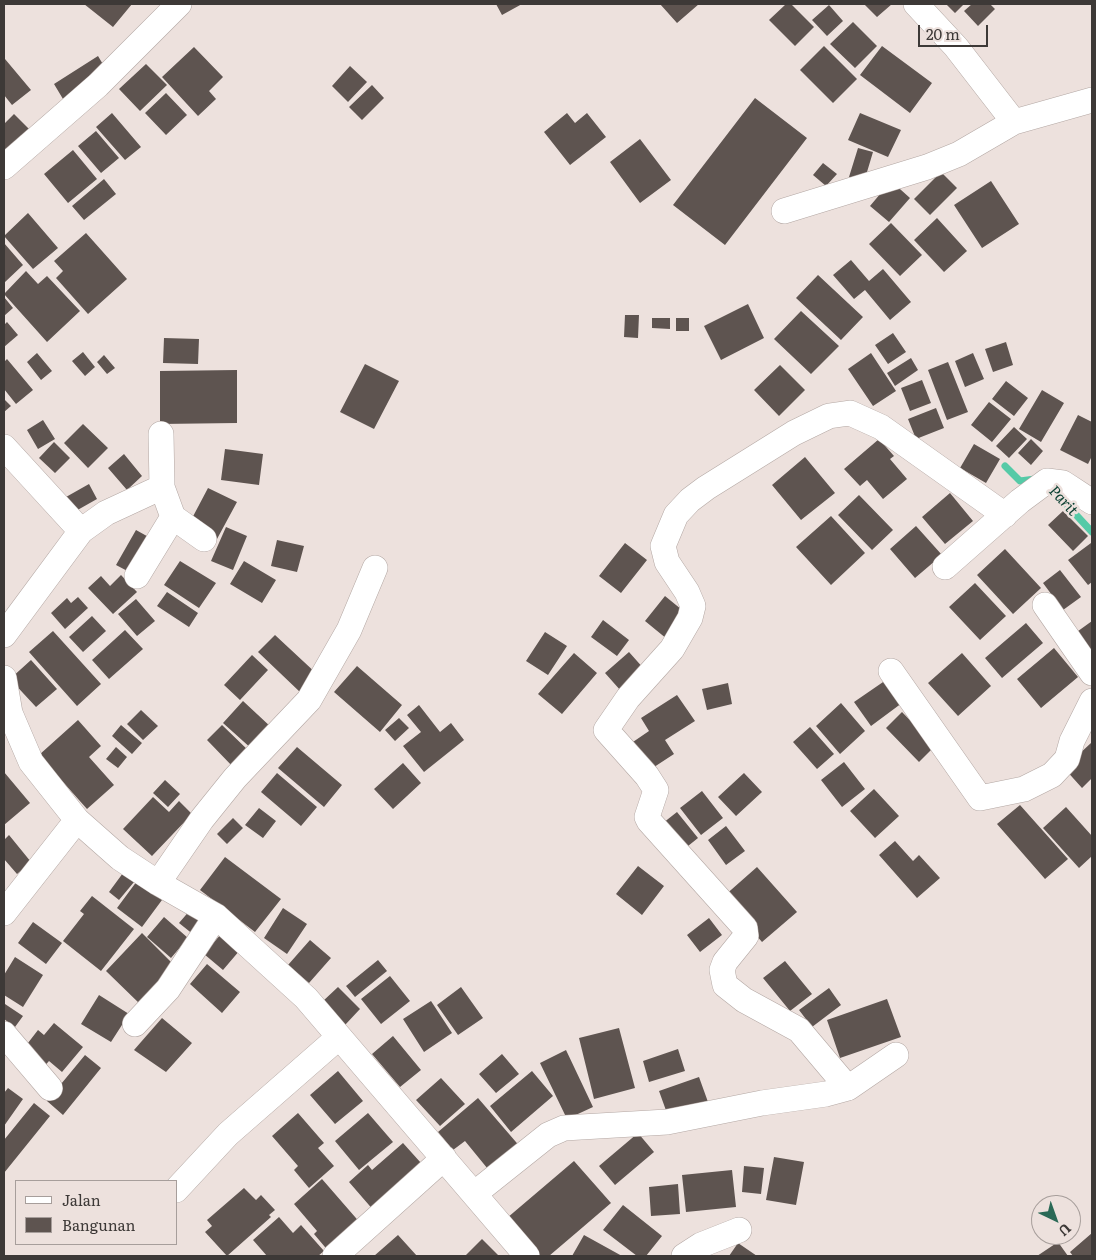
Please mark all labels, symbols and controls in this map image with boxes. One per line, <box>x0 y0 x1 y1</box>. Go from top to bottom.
scale bar <box>921 15 991 47</box>
text: 20 m <box>926 22 960 45</box>
water label: Parit <box>1045 482 1081 520</box>
legend <box>15 1180 178 1245</box>
text: Jalan <box>62 1188 101 1211</box>
north arrow <box>1031 1195 1081 1245</box>
text: Bangunan <box>62 1213 135 1236</box>
text: U <box>1055 1219 1076 1242</box>

